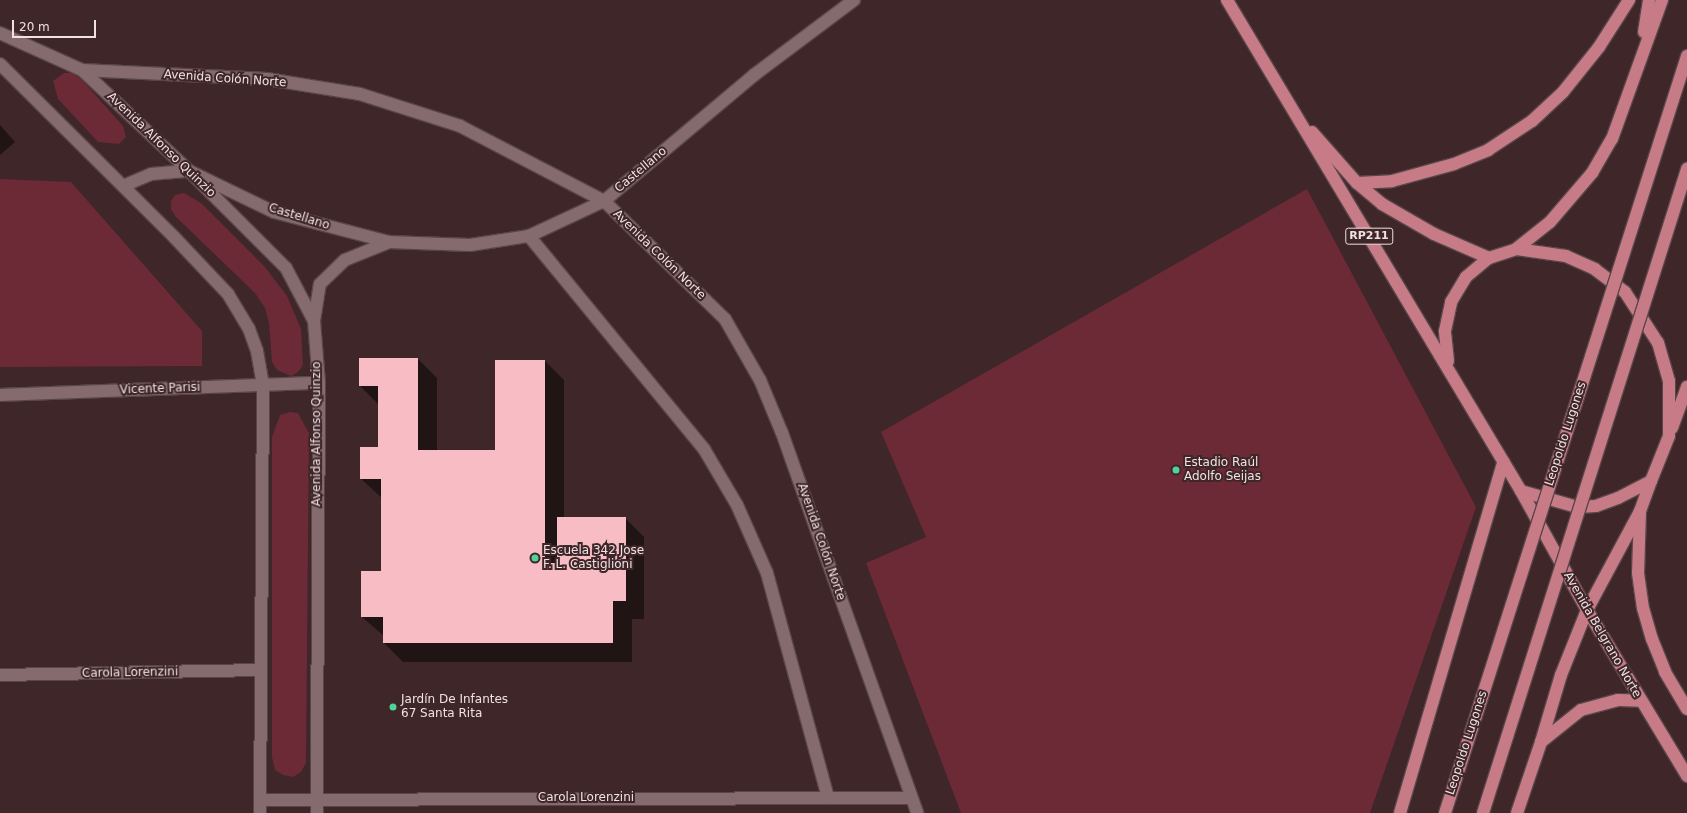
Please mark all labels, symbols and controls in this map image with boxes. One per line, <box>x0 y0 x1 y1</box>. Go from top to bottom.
scale bar <box>14 12 98 38</box>
text: 20 m <box>19 20 50 34</box>
street label: Avenida Colón Norte <box>163 68 287 90</box>
street label: Avenida Alfonso Quinzio <box>104 90 218 200</box>
street label: Castellano <box>612 144 670 196</box>
street label: Castellano <box>267 201 331 233</box>
street label: Avenida Colón Norte <box>610 207 708 303</box>
road number: RP211 <box>1345 227 1393 245</box>
street label: Avenida Alfonso Quinzio <box>310 362 324 506</box>
street label: Vicente Parisi <box>119 380 201 398</box>
street label: Leopoldo Lugones <box>1542 380 1590 488</box>
place label: Estadio Raúl Adolfo Seijas <box>1184 456 1261 484</box>
marker: Estadio Raúl Adolfo Seijas <box>1171 465 1181 475</box>
street label: Avenida Colón Norte <box>794 482 848 602</box>
place label: Escuela 342 Jose F. L. Castiglioni <box>543 544 644 572</box>
marker: Escuela 342 Jose F. L. Castiglioni <box>530 553 540 563</box>
street label: Avenida Belgrano Norte <box>1560 570 1644 700</box>
street label: Carola Lorenzini <box>82 665 178 681</box>
street label: Leopoldo Lugones <box>1443 689 1491 797</box>
place label: Jardín De Infantes 67 Santa Rita <box>401 693 508 721</box>
marker: Jardín De Infantes 67 Santa Rita <box>388 702 398 712</box>
street label: Carola Lorenzini <box>538 791 634 805</box>

